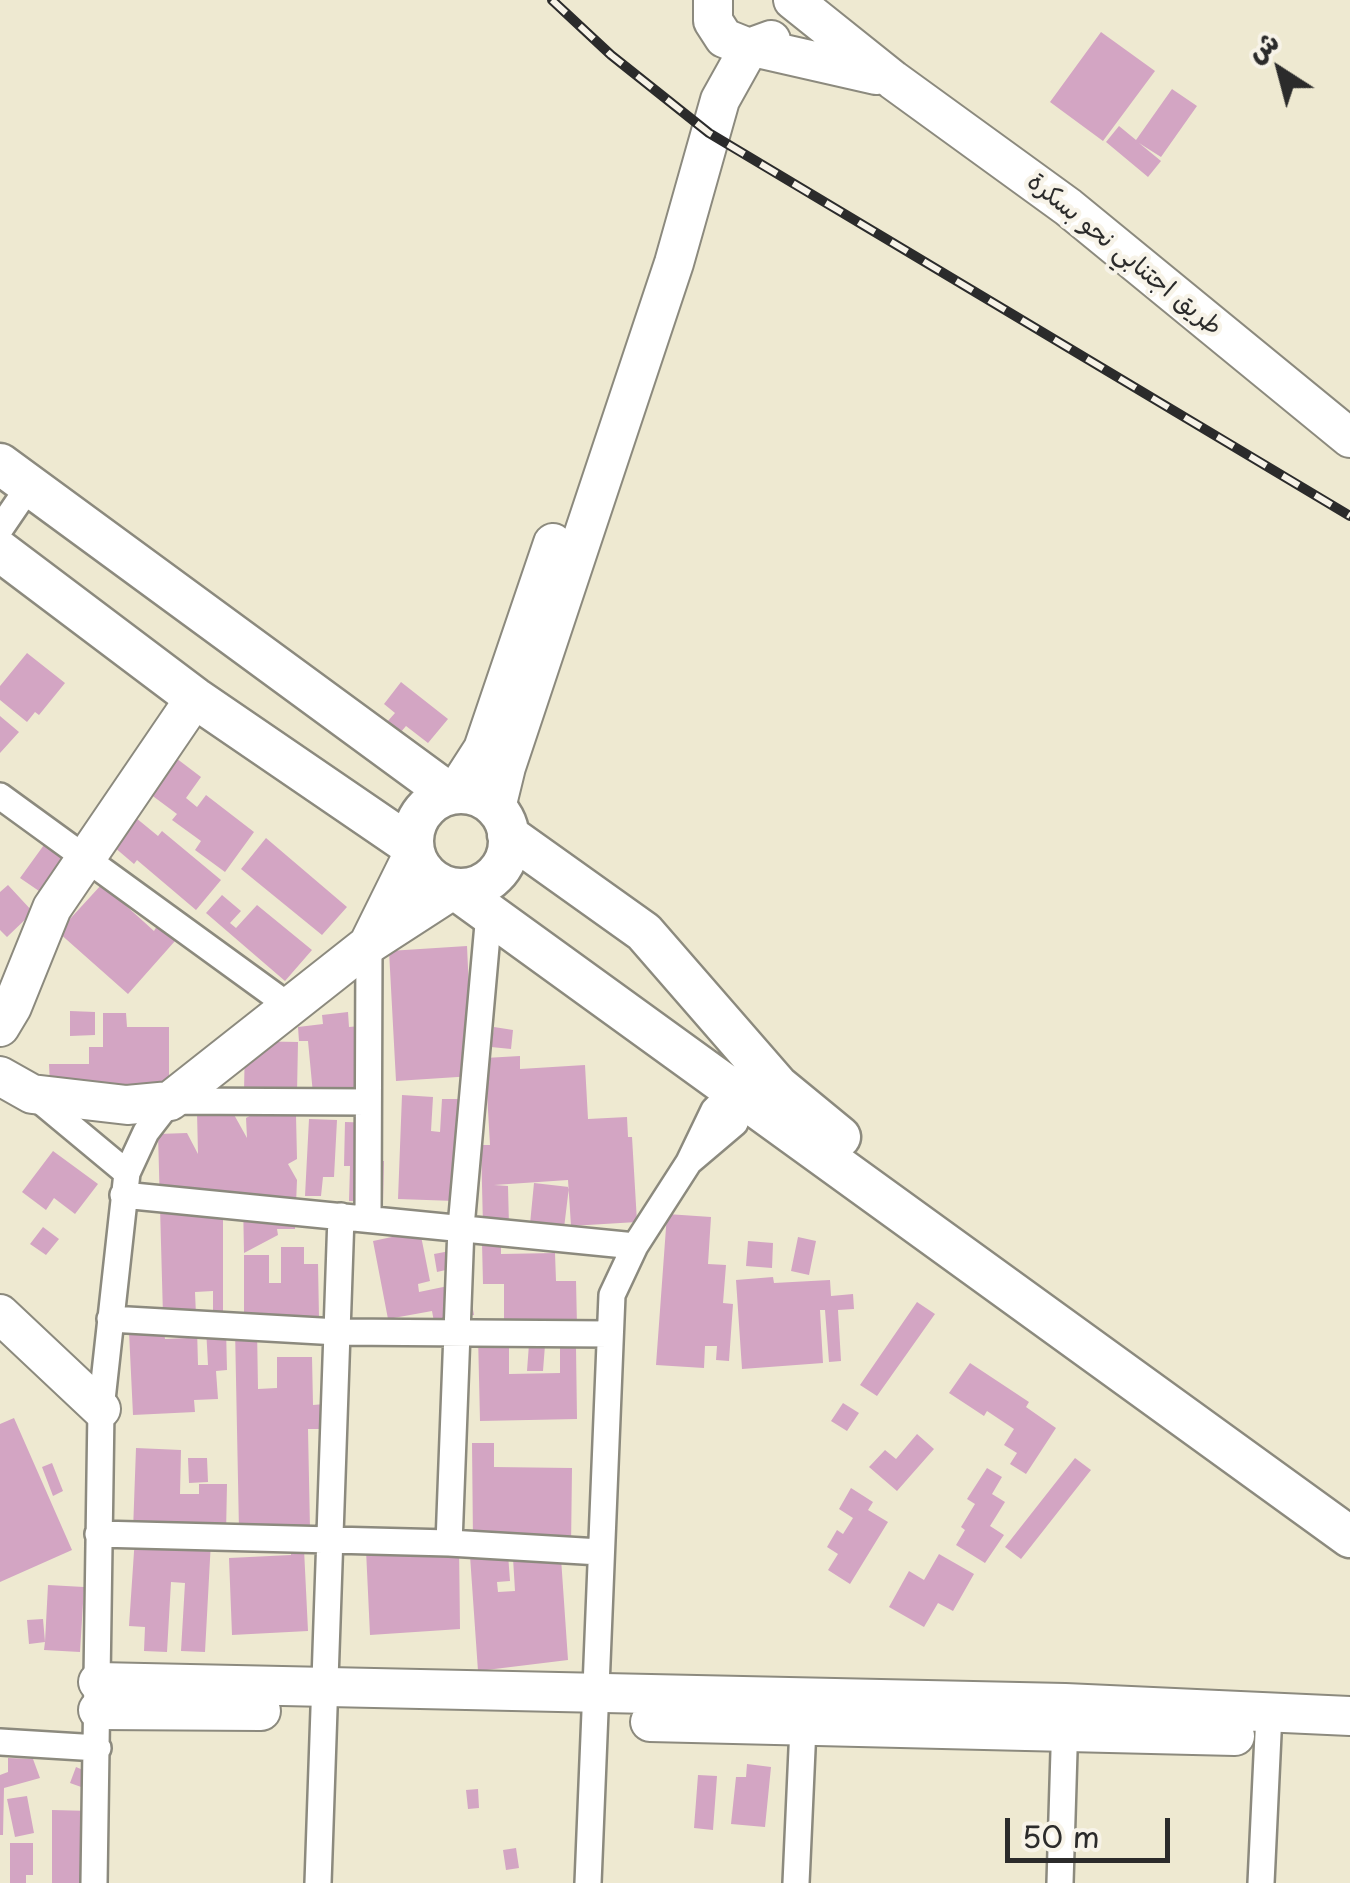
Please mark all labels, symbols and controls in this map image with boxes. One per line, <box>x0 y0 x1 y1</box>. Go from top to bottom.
text: ش <box>1237 19 1287 72</box>
north arrow <box>1230 20 1330 120</box>
street label: طريق اجتنابي نحو بسكرة <box>1021 167 1227 343</box>
scale bar <box>1010 1798 1175 1860</box>
text: 50 m <box>1022 1813 1100 1858</box>

